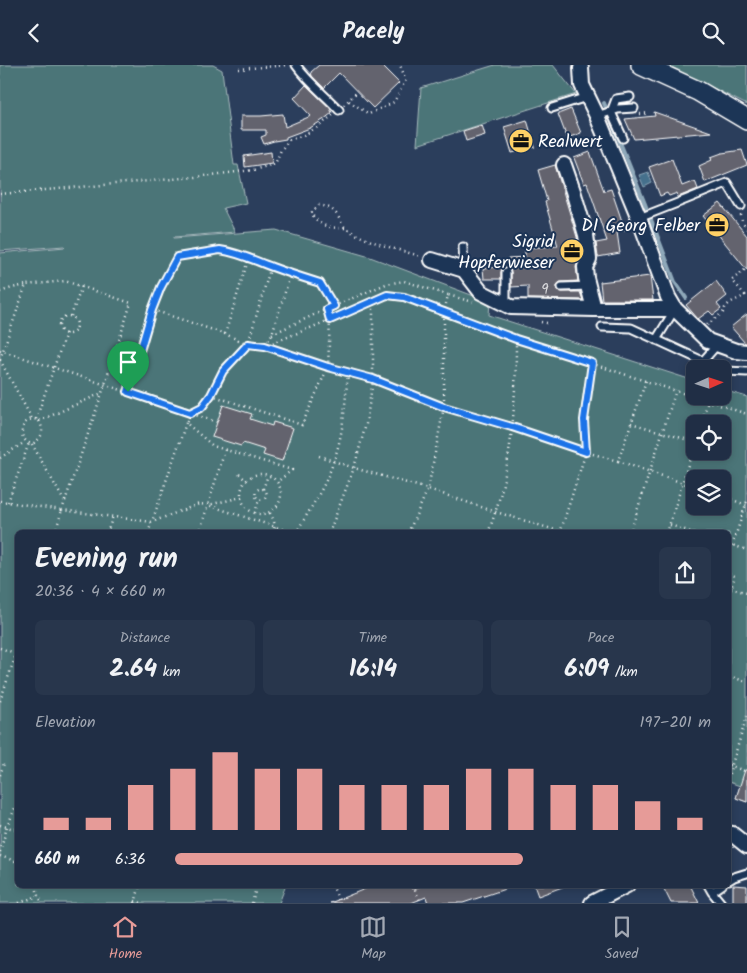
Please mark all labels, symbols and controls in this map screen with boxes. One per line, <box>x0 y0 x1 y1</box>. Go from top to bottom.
text: Pacely <box>342 15 405 50</box>
icon: back <box>20 19 48 47</box>
icon: search <box>699 19 727 47</box>
office icon: Realwert <box>508 128 534 154</box>
place label: Realwert <box>538 128 604 157</box>
place label: DI Georg Felber <box>581 212 701 241</box>
office icon: DI Georg Felber <box>704 212 730 238</box>
place label: Sigrid Hopferwieser <box>458 228 555 278</box>
office icon: Sigrid Hopferwieser <box>559 238 585 264</box>
house number: 9 <box>541 278 549 302</box>
pin <box>107 341 149 392</box>
icon: arrive <box>114 348 142 376</box>
north arrow <box>686 360 731 405</box>
map controls <box>686 360 731 515</box>
button: locate <box>686 415 731 460</box>
button: layers <box>686 470 731 515</box>
text: Evening run <box>35 537 178 582</box>
button: share <box>659 547 711 599</box>
text: 20:36 · 4 × 660 m <box>35 579 165 604</box>
text: Distance <box>120 627 170 649</box>
text: Time <box>359 627 387 649</box>
text: Pace <box>588 627 614 649</box>
text: 2.64 <box>109 649 157 689</box>
text: 16:14 <box>349 649 397 689</box>
text: 6:09 <box>564 649 609 689</box>
text: km <box>157 661 181 683</box>
text: /km <box>609 661 638 683</box>
text: Elevation <box>35 710 96 735</box>
text: 197–201 m <box>640 710 711 735</box>
text: 660 m <box>35 847 80 872</box>
text: 6:36 <box>115 847 146 872</box>
tab: Home <box>109 913 142 965</box>
tab: Map <box>359 913 387 965</box>
tab: Saved <box>605 913 638 965</box>

